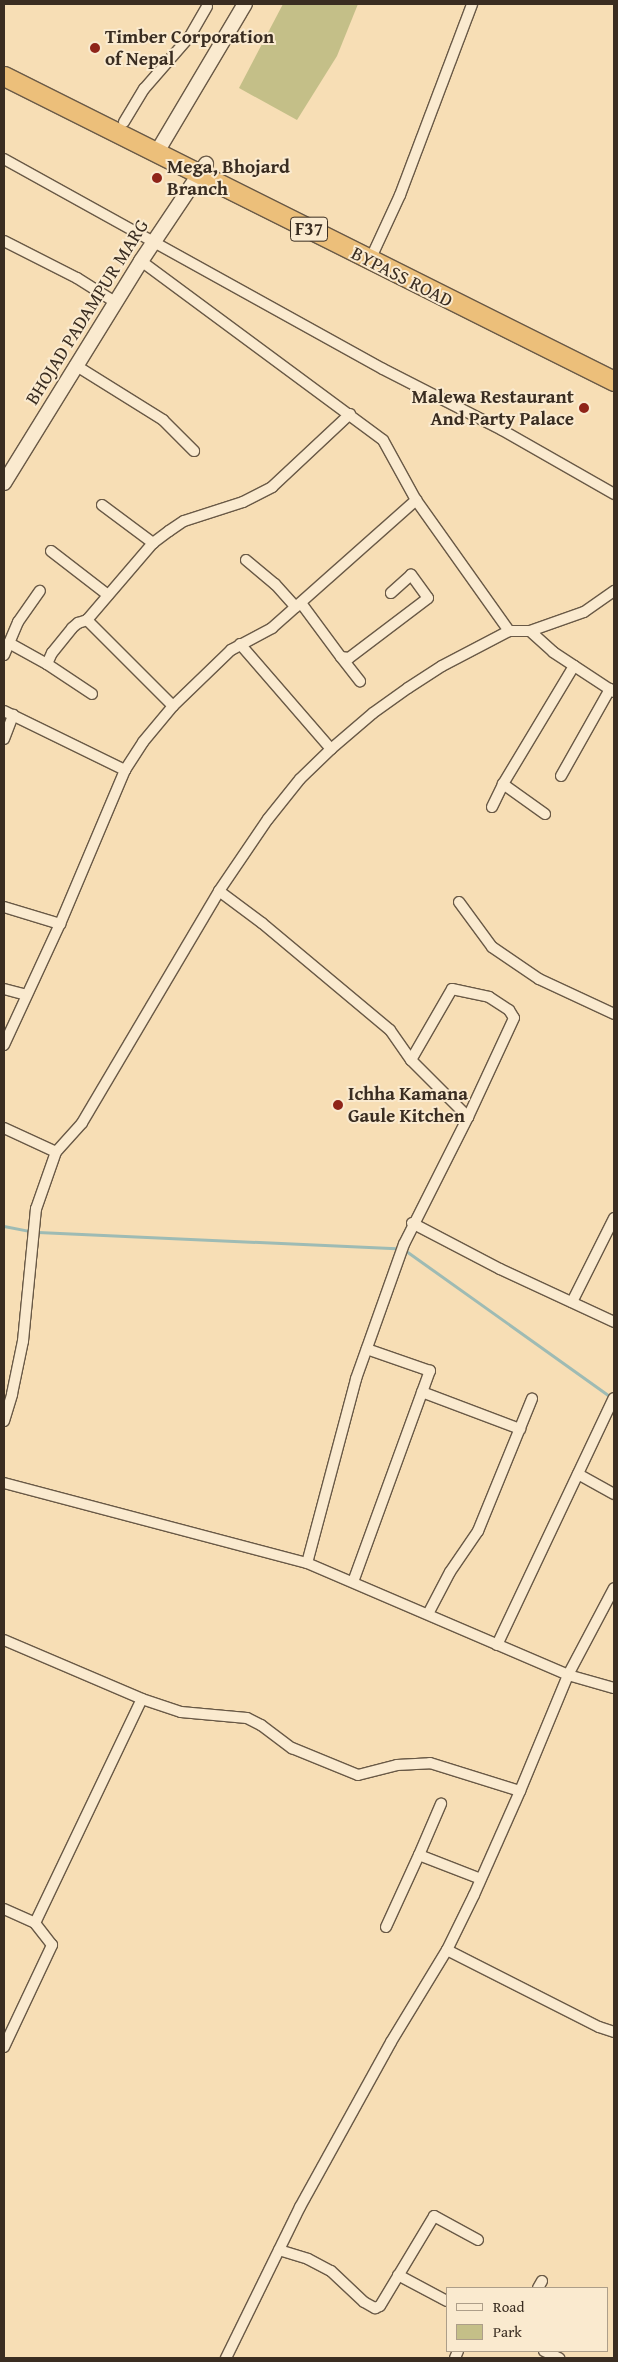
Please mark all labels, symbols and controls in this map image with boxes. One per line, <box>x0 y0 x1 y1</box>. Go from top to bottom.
place label: Timber Corporation of Nepal <box>105 26 274 70</box>
marker: Timber Corporation of Nepal <box>89 42 101 54</box>
place label: Mega, Bhojard Branch <box>167 156 290 200</box>
marker: Mega, Bhojard Branch <box>151 172 163 184</box>
road number: F37 <box>289 213 329 244</box>
street label: BHOJAD PADAMPUR MARG <box>21 215 153 409</box>
street label: BYPASS ROAD <box>348 242 456 312</box>
place label: Malewa Restaurant And Party Palace <box>412 386 574 430</box>
marker: Malewa Restaurant And Party Palace <box>578 402 590 414</box>
place label: Ichha Kamana Gaule Kitchen <box>348 1083 468 1127</box>
marker: Ichha Kamana Gaule Kitchen <box>332 1099 344 1111</box>
legend <box>446 2287 608 2352</box>
text: Road <box>493 2296 524 2317</box>
text: Park <box>493 2321 522 2342</box>

